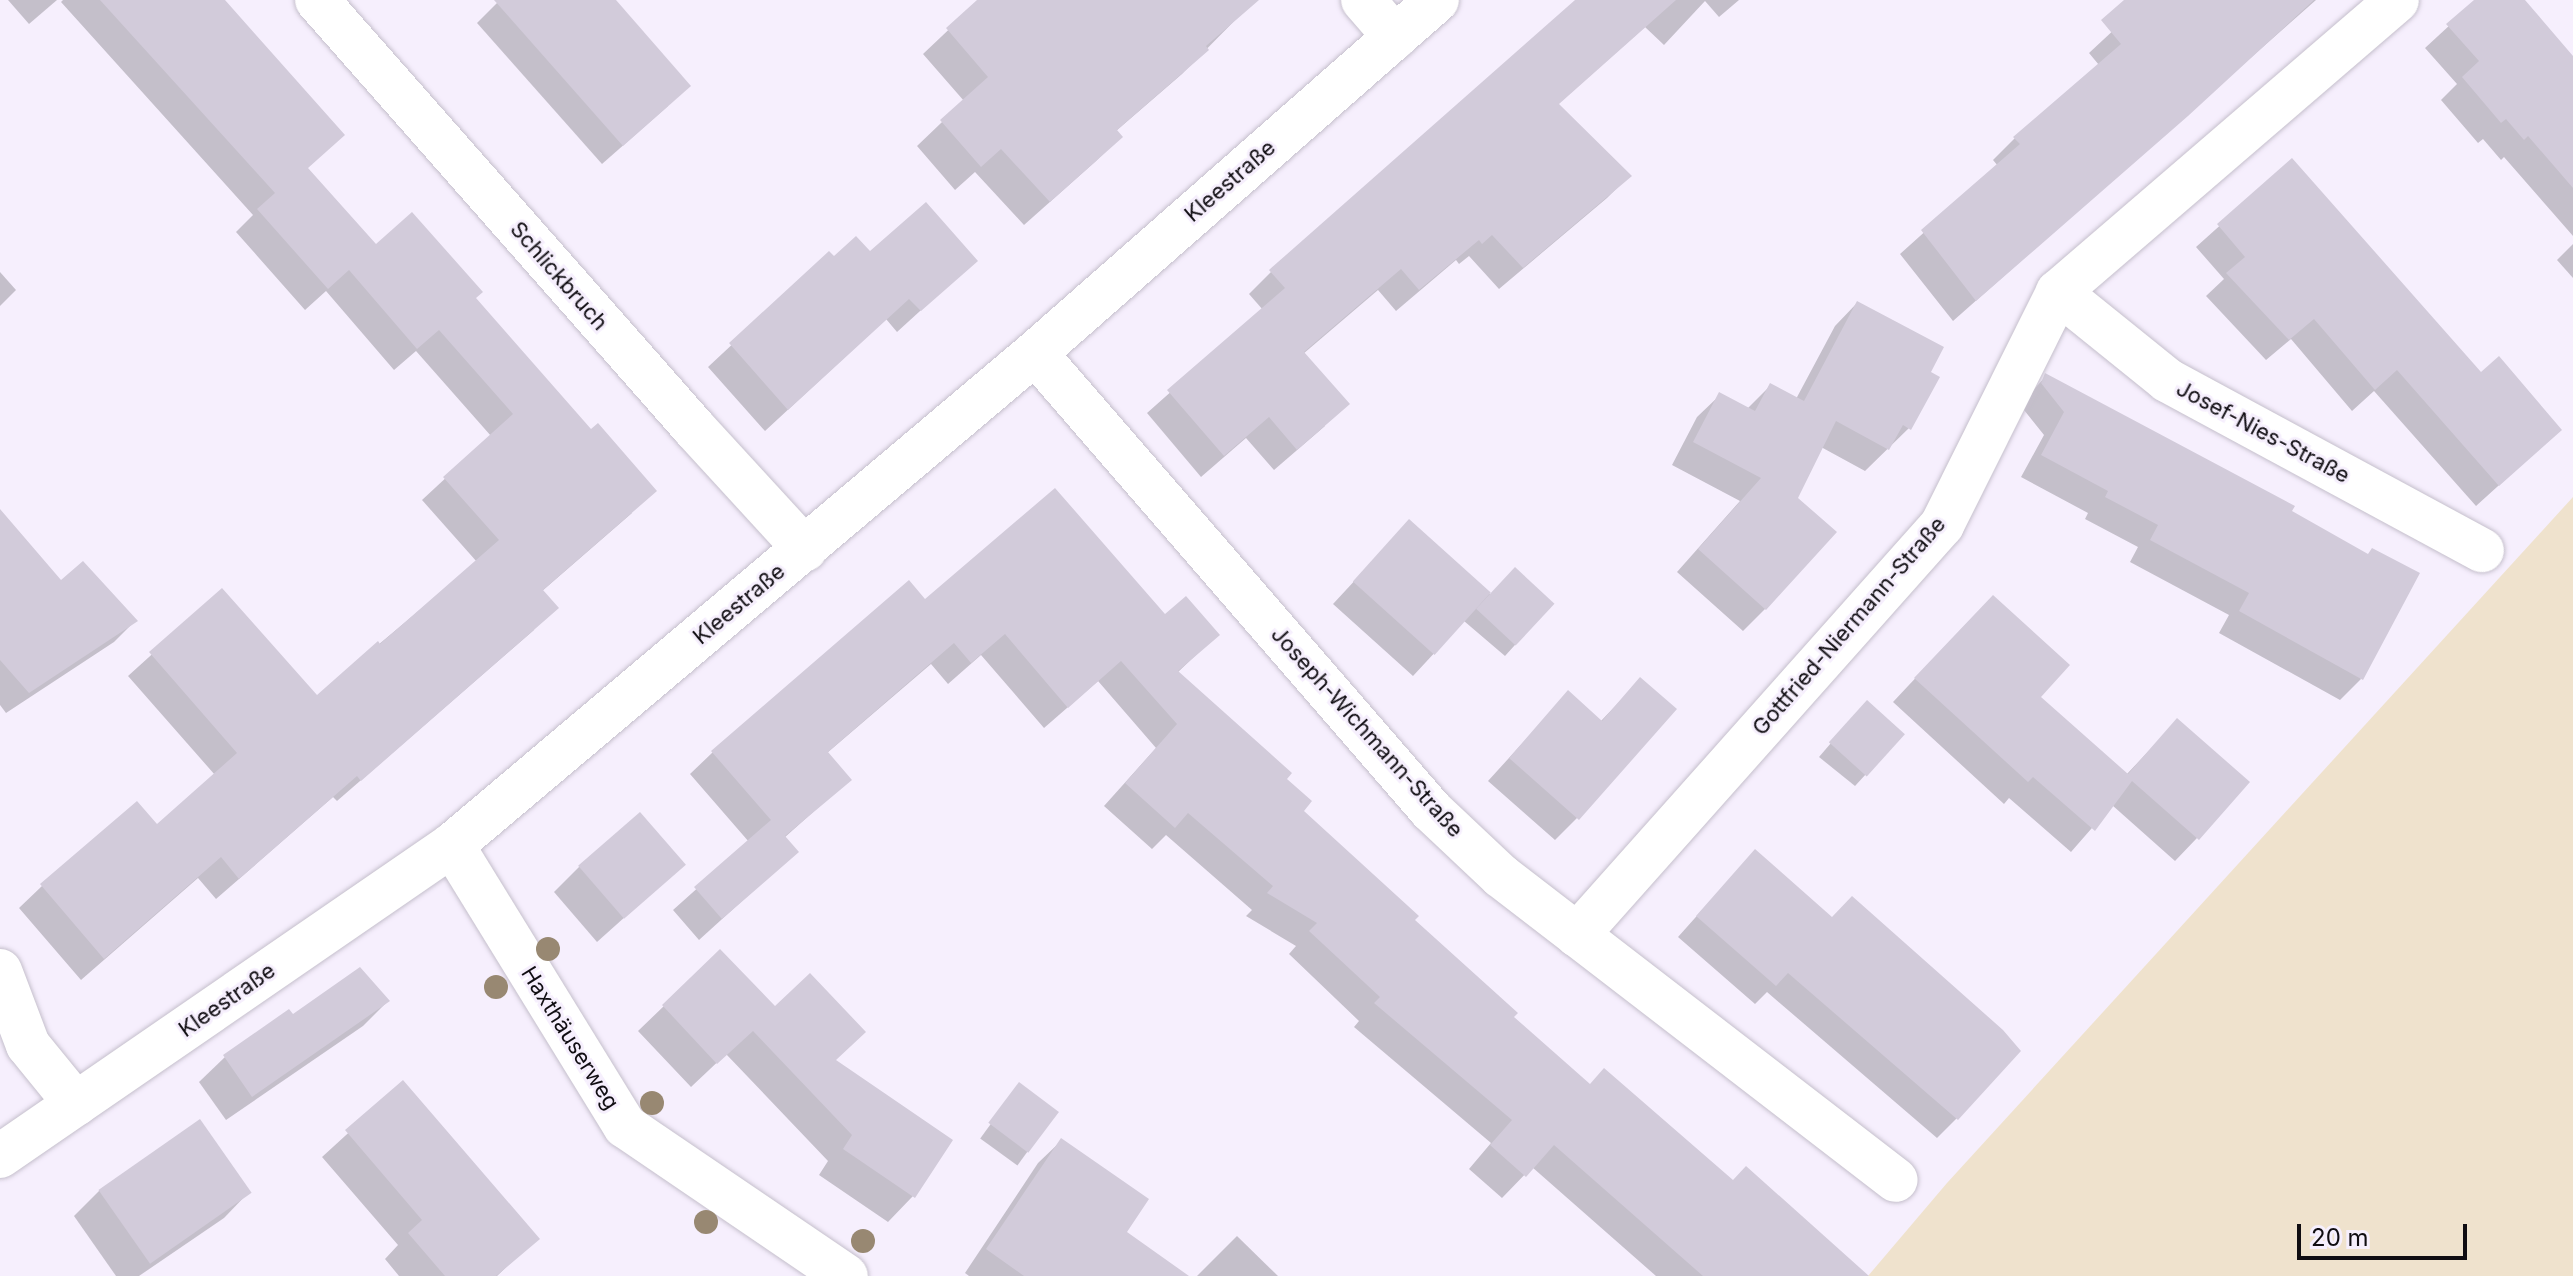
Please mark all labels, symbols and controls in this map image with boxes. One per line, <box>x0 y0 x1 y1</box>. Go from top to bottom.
street label: Kleestraße <box>1179 134 1281 228</box>
street label: Schlickbruch <box>505 216 613 336</box>
street label: Josef-Nies-Straße <box>2172 375 2354 489</box>
street label: Gottfried-Niermann-Straße <box>1747 511 1951 741</box>
street label: Kleestraße <box>688 558 790 650</box>
street label: Joseph-Wichmann-Straße <box>1265 621 1469 843</box>
street label: Kleestraße <box>174 957 280 1043</box>
street label: Haxthäuserweg <box>515 962 625 1114</box>
scale bar <box>2301 1208 2471 1258</box>
text: 20 m <box>2311 1223 2369 1252</box>

